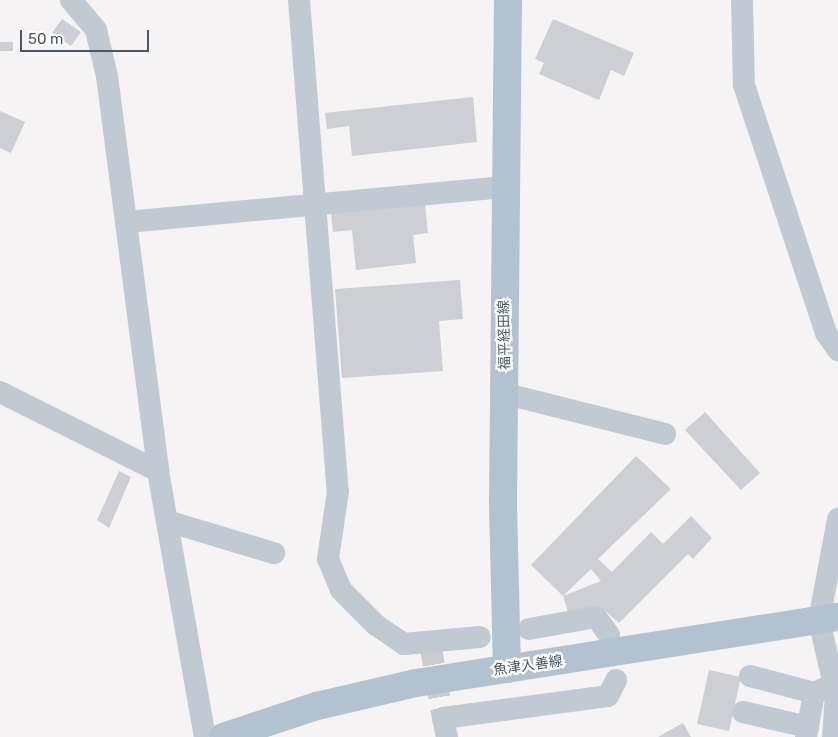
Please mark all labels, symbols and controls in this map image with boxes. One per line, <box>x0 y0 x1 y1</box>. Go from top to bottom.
scale bar <box>22 20 151 52</box>
text: 50 m <box>28 30 63 48</box>
street label: 福平経田線 <box>496 300 514 370</box>
street label: 魚津入善線 <box>492 653 564 679</box>

